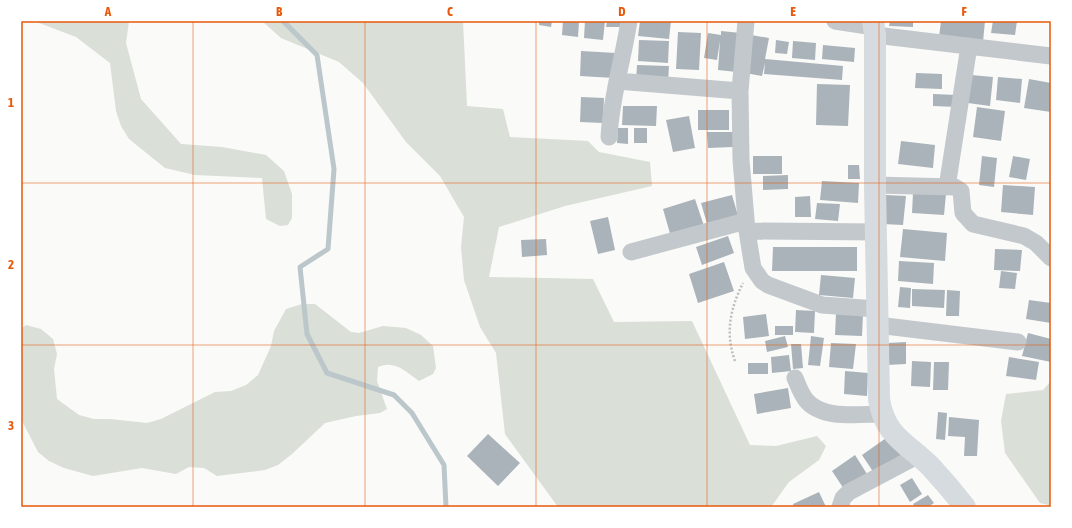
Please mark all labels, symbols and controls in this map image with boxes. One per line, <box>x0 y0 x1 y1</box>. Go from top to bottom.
text: A <box>104 4 112 19</box>
text: B <box>276 4 283 19</box>
text: C <box>447 4 453 19</box>
text: D <box>618 4 626 19</box>
text: E <box>790 4 796 19</box>
text: F <box>961 4 967 19</box>
text: 1 <box>8 95 14 110</box>
text: 2 <box>8 257 14 272</box>
text: 3 <box>8 418 14 433</box>

